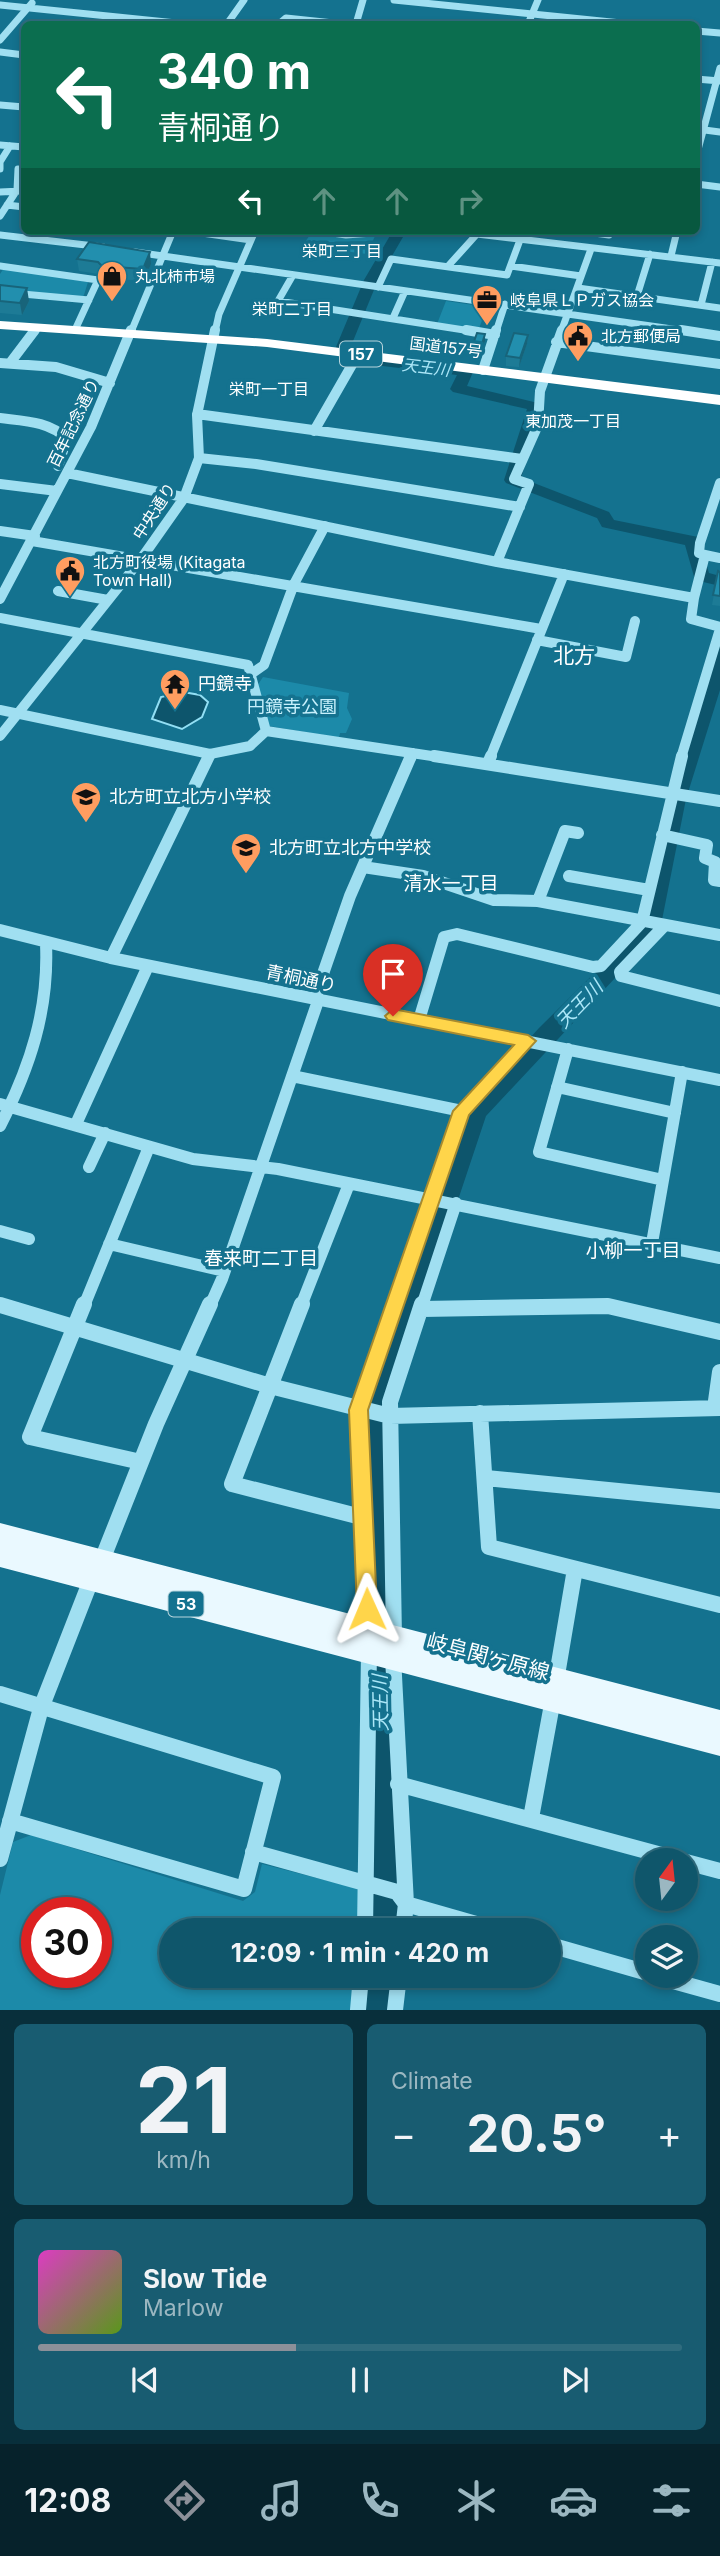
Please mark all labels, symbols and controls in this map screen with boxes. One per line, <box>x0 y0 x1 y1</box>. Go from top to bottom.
text: 340 m <box>157 42 311 101</box>
icon: left <box>42 49 133 140</box>
text: 青桐通り <box>157 108 285 147</box>
icon: left <box>232 182 270 220</box>
icon: ahead <box>305 182 343 220</box>
icon: ahead <box>378 182 416 220</box>
icon: right <box>451 182 489 220</box>
district label: 栄町三丁目 <box>302 241 382 261</box>
shop icon: 丸北柿市場 <box>95 259 129 303</box>
place label: 丸北柿市場 <box>135 266 215 286</box>
office icon: 岐阜県ＬＰガス協会 <box>470 283 504 327</box>
place label: 岐阜県ＬＰガス協会 <box>510 290 654 310</box>
district label: 栄町二丁目 <box>252 299 332 319</box>
public building icon: 北方郵便局 <box>561 319 595 363</box>
place label: 北方郵便局 <box>601 326 681 346</box>
street label: 国道157号 <box>408 333 484 361</box>
road number: 157 <box>340 342 382 366</box>
water label: 天王川 <box>401 354 453 380</box>
street label: 百年記念通り <box>43 375 103 471</box>
district label: 栄町一丁目 <box>229 379 309 399</box>
district label: 東加茂一丁目 <box>525 411 621 431</box>
street label: 中央通り <box>128 479 180 543</box>
place label: 北方町役場 (Kitagata Town Hall) <box>93 552 246 590</box>
public building icon: 北方町役場 (Kitagata Town Hall) <box>53 554 87 598</box>
district label: 北方 <box>553 643 595 668</box>
temple icon: 円鏡寺 <box>158 667 192 711</box>
place label: 円鏡寺 <box>198 673 252 694</box>
park label: 円鏡寺公園 <box>247 696 337 717</box>
school or university icon: 北方町立北方小学校 <box>69 780 103 824</box>
place label: 北方町立北方小学校 <box>109 786 271 807</box>
school or university icon: 北方町立北方中学校 <box>229 831 263 875</box>
place label: 北方町立北方中学校 <box>269 837 431 858</box>
district label: 清水一丁目 <box>403 872 499 895</box>
pin <box>363 944 423 1016</box>
icon: arrive <box>374 955 412 993</box>
street label: 青桐通り <box>264 961 339 996</box>
water label: 天王川 <box>551 974 609 1033</box>
district label: 小柳一丁目 <box>585 1239 681 1262</box>
district label: 春来町二丁目 <box>204 1247 318 1270</box>
position arrow <box>330 1572 404 1646</box>
road number: 53 <box>168 1592 204 1616</box>
street label: 岐阜関ヶ原線 <box>424 1628 552 1685</box>
water label: 天王川 <box>368 1672 392 1732</box>
north arrow <box>635 1848 698 1911</box>
map controls <box>635 1848 698 1988</box>
speed limit sign: 30 <box>21 1897 112 1988</box>
button: layers <box>635 1925 698 1988</box>
text: 12:09 · 1 min · 420 m <box>231 1937 489 1968</box>
text: 21 <box>135 2045 232 2155</box>
text: Climate <box>391 2067 473 2095</box>
text: 20.5° <box>466 2102 607 2165</box>
text: − <box>391 2111 416 2157</box>
text: + <box>657 2111 682 2157</box>
text: km/h <box>156 2146 211 2174</box>
text: Slow Tide <box>143 2263 267 2294</box>
text: Marlow <box>143 2294 223 2322</box>
icon: previous <box>126 2361 164 2399</box>
icon: pause <box>341 2361 379 2399</box>
icon: next <box>556 2361 594 2399</box>
icon: directions <box>160 2476 209 2525</box>
icon: music <box>257 2476 306 2525</box>
icon: phone <box>355 2476 404 2525</box>
icon: climate <box>452 2476 501 2525</box>
icon: car <box>549 2476 598 2525</box>
icon: filters <box>647 2476 696 2525</box>
text: 12:08 <box>24 2481 111 2520</box>

